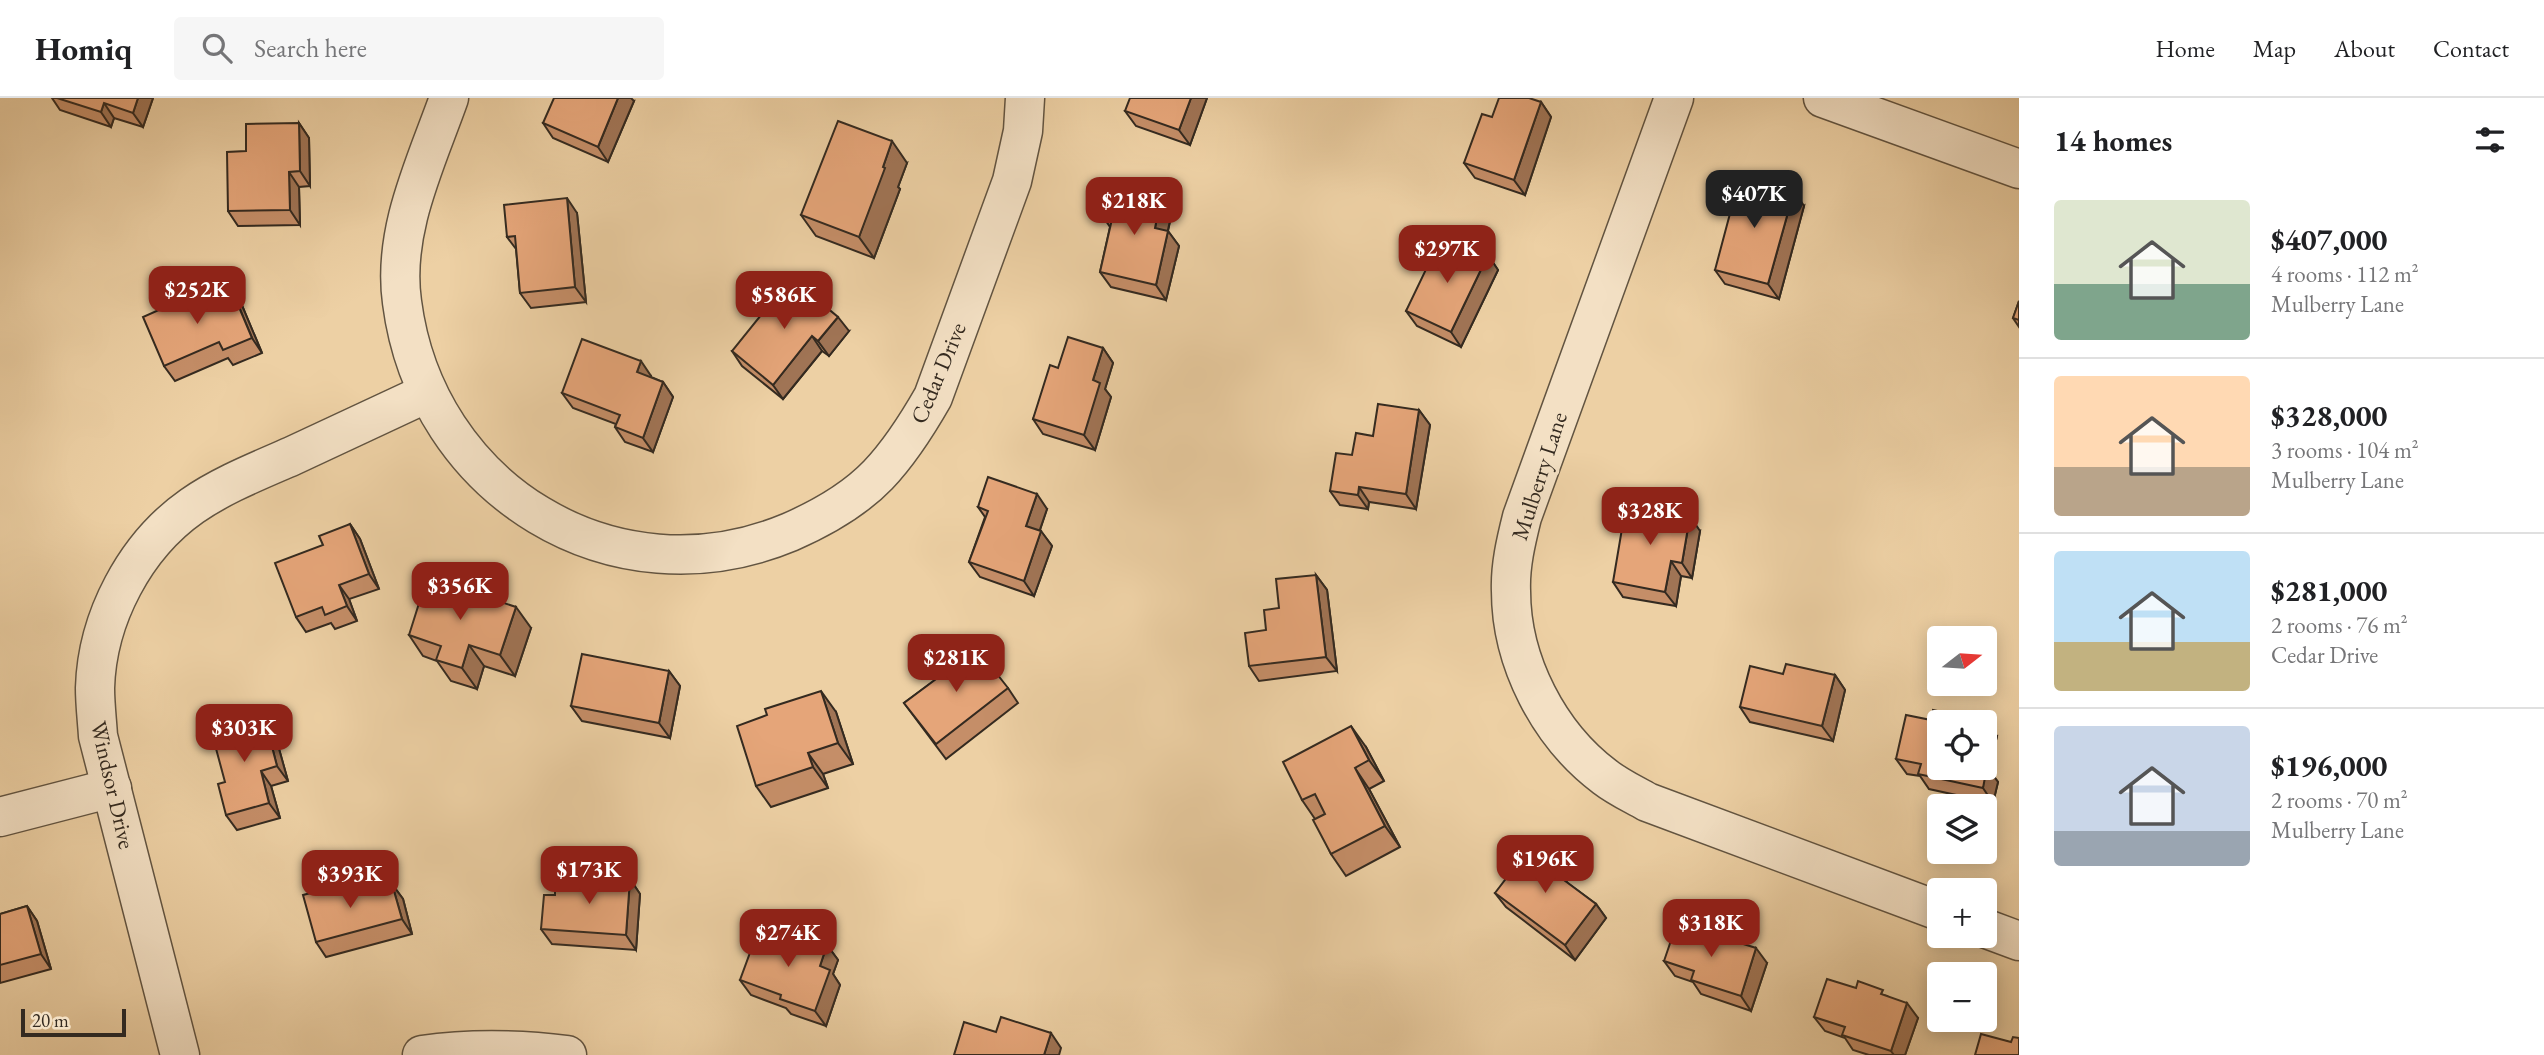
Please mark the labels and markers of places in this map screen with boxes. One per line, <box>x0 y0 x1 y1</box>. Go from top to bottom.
pin: $407K <box>1705 170 1803 230</box>
pin: $218K <box>1085 178 1183 237</box>
pin: $297K <box>1398 226 1496 285</box>
pin: $252K <box>148 266 246 326</box>
pin: $586K <box>735 272 833 331</box>
pin: $328K <box>1601 488 1699 547</box>
pin: $356K <box>411 562 509 622</box>
pin: $281K <box>907 634 1005 694</box>
pin: $303K <box>195 704 293 764</box>
pin: $196K <box>1496 836 1594 895</box>
pin: $173K <box>540 846 638 906</box>
pin: $393K <box>301 850 399 910</box>
pin: $318K <box>1662 900 1760 959</box>
pin: $274K <box>739 910 837 969</box>

